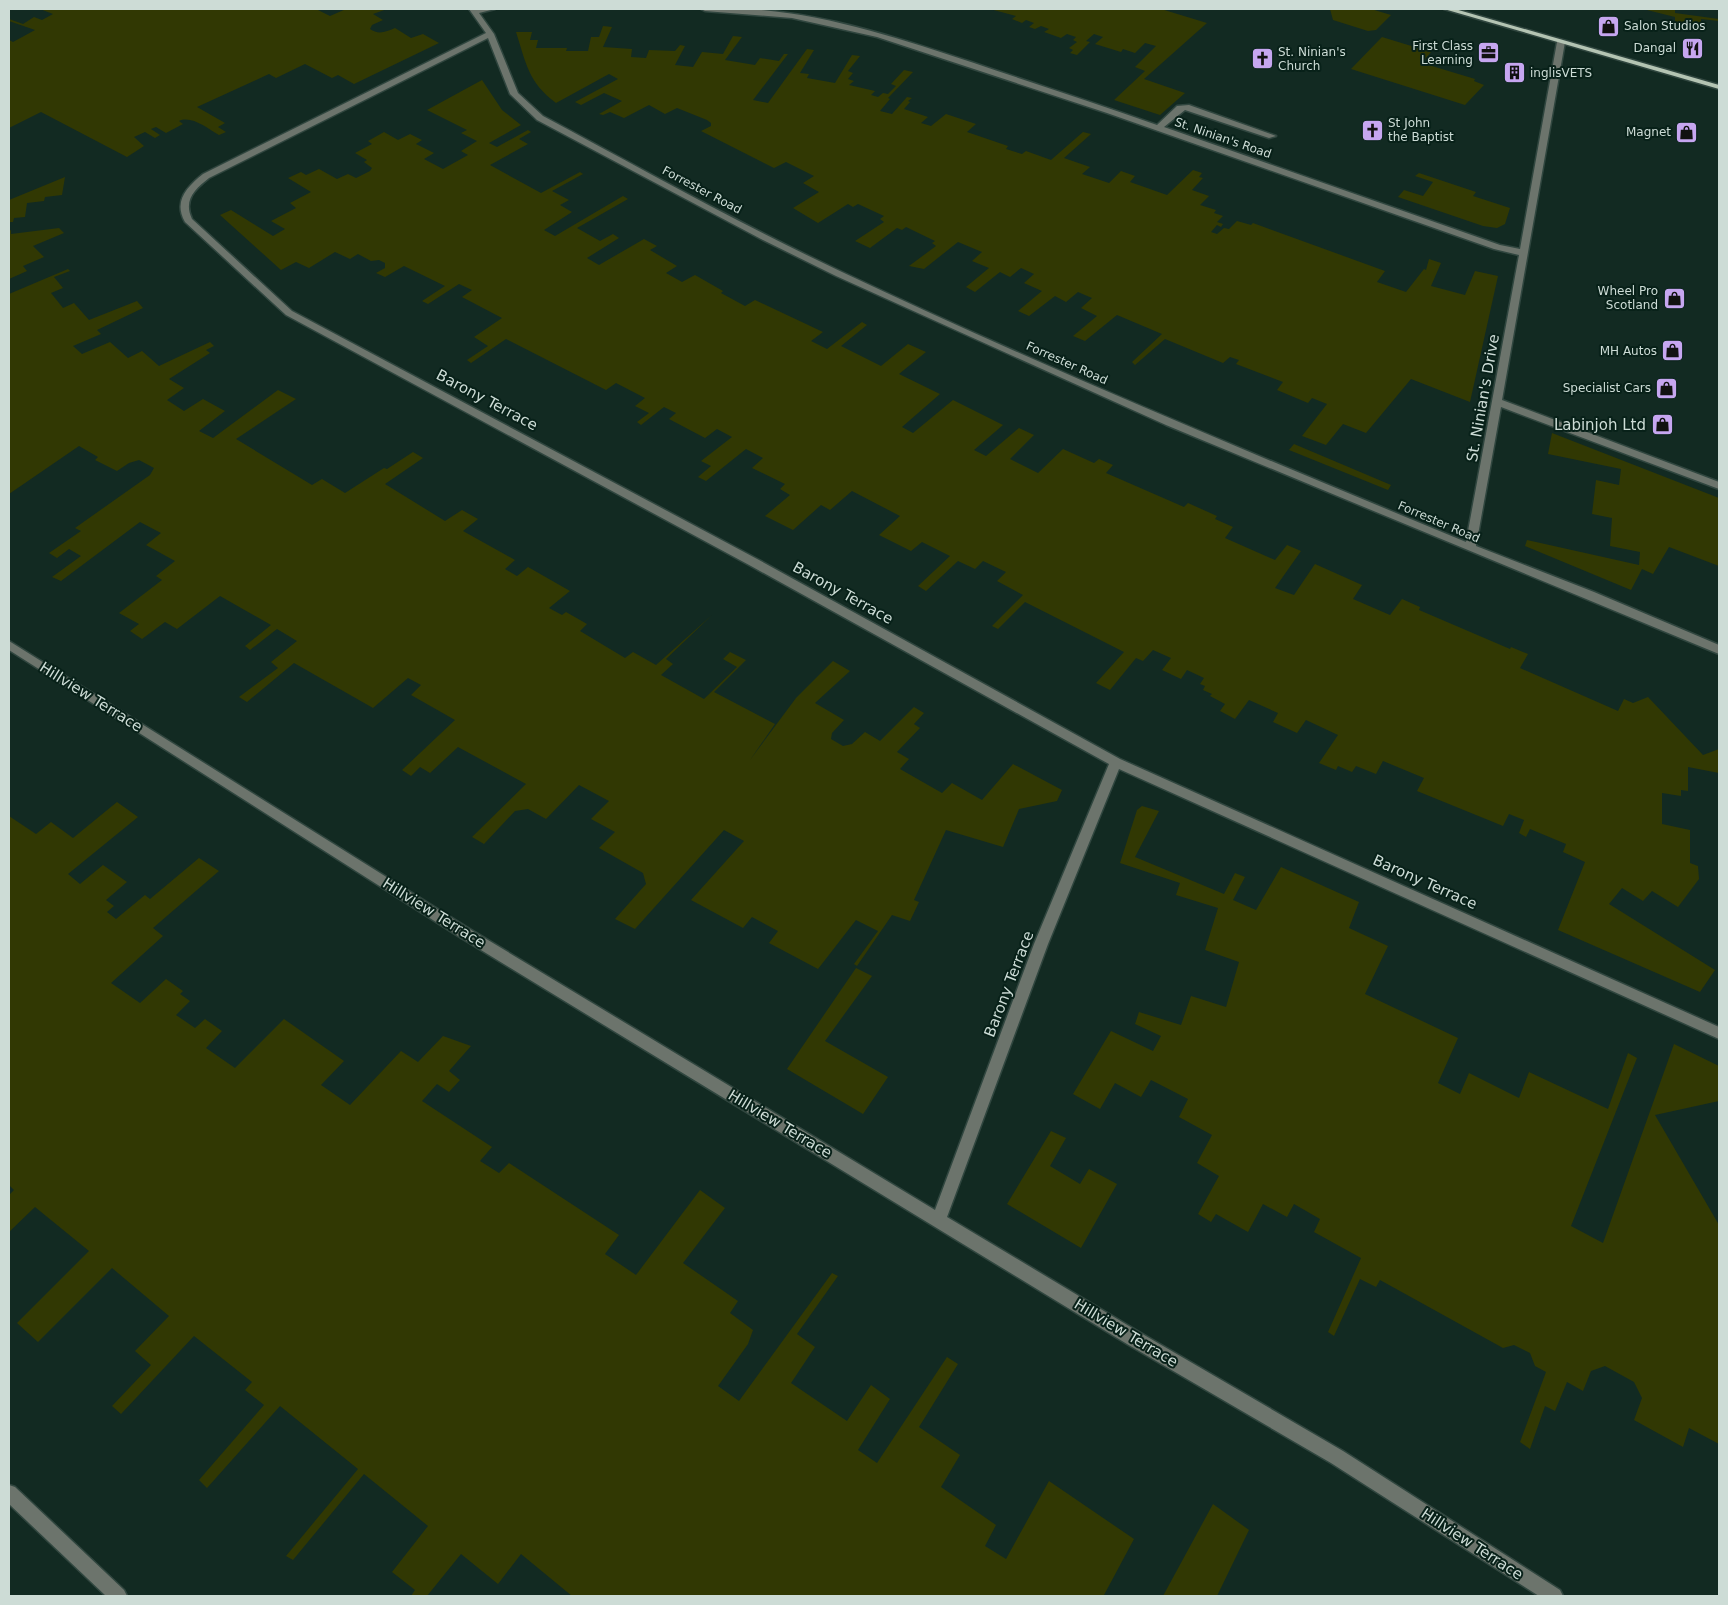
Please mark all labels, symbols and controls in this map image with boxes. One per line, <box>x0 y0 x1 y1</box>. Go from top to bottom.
shop icon: Salon Studios <box>1596 14 1620 38</box>
place label: Salon Studios <box>1624 19 1706 33</box>
restaurant icon: Dangal <box>1680 36 1704 60</box>
place label: First Class Learning <box>1412 39 1473 67</box>
office icon: First Class Learning <box>1477 41 1501 65</box>
place label: Dangal <box>1633 41 1676 55</box>
place label: St. Ninian's Church <box>1278 45 1346 73</box>
church icon: St. Ninian's Church <box>1250 47 1274 71</box>
building icon: inglisVETS <box>1502 61 1526 85</box>
place label: inglisVETS <box>1530 66 1592 80</box>
street label: St. Ninian's Road <box>1173 115 1273 161</box>
place label: St John the Baptist <box>1388 116 1454 144</box>
church icon: St John the Baptist <box>1360 118 1384 142</box>
shop icon: Magnet <box>1675 120 1699 144</box>
place label: Magnet <box>1626 125 1671 139</box>
street label: Forrester Road <box>660 163 744 217</box>
place label: Wheel Pro Scotland <box>1598 284 1658 312</box>
shop icon: Wheel Pro Scotland <box>1662 286 1686 310</box>
street label: St. Ninian's Drive <box>1463 333 1503 463</box>
street label: Forrester Road <box>1024 339 1110 387</box>
shop icon: MH Autos <box>1661 339 1685 363</box>
place label: MH Autos <box>1600 344 1657 358</box>
street label: Barony Terrace <box>433 366 541 434</box>
shop icon: Specialist Cars <box>1655 376 1679 400</box>
place label: Specialist Cars <box>1563 381 1651 395</box>
shop icon: Labinjoh Ltd <box>1650 413 1674 437</box>
place label: Labinjoh Ltd <box>1554 416 1646 434</box>
street label: Forrester Road <box>1396 498 1482 546</box>
street label: Barony Terrace <box>790 558 896 628</box>
street label: Hillview Terrace <box>36 658 146 736</box>
street label: Barony Terrace <box>1370 851 1480 913</box>
street label: Hillview Terrace <box>379 874 489 952</box>
street label: Barony Terrace <box>980 928 1038 1040</box>
street label: Hillview Terrace <box>725 1086 835 1162</box>
street label: Hillview Terrace <box>1071 1295 1181 1371</box>
street label: Hillview Terrace <box>1418 1504 1526 1584</box>

